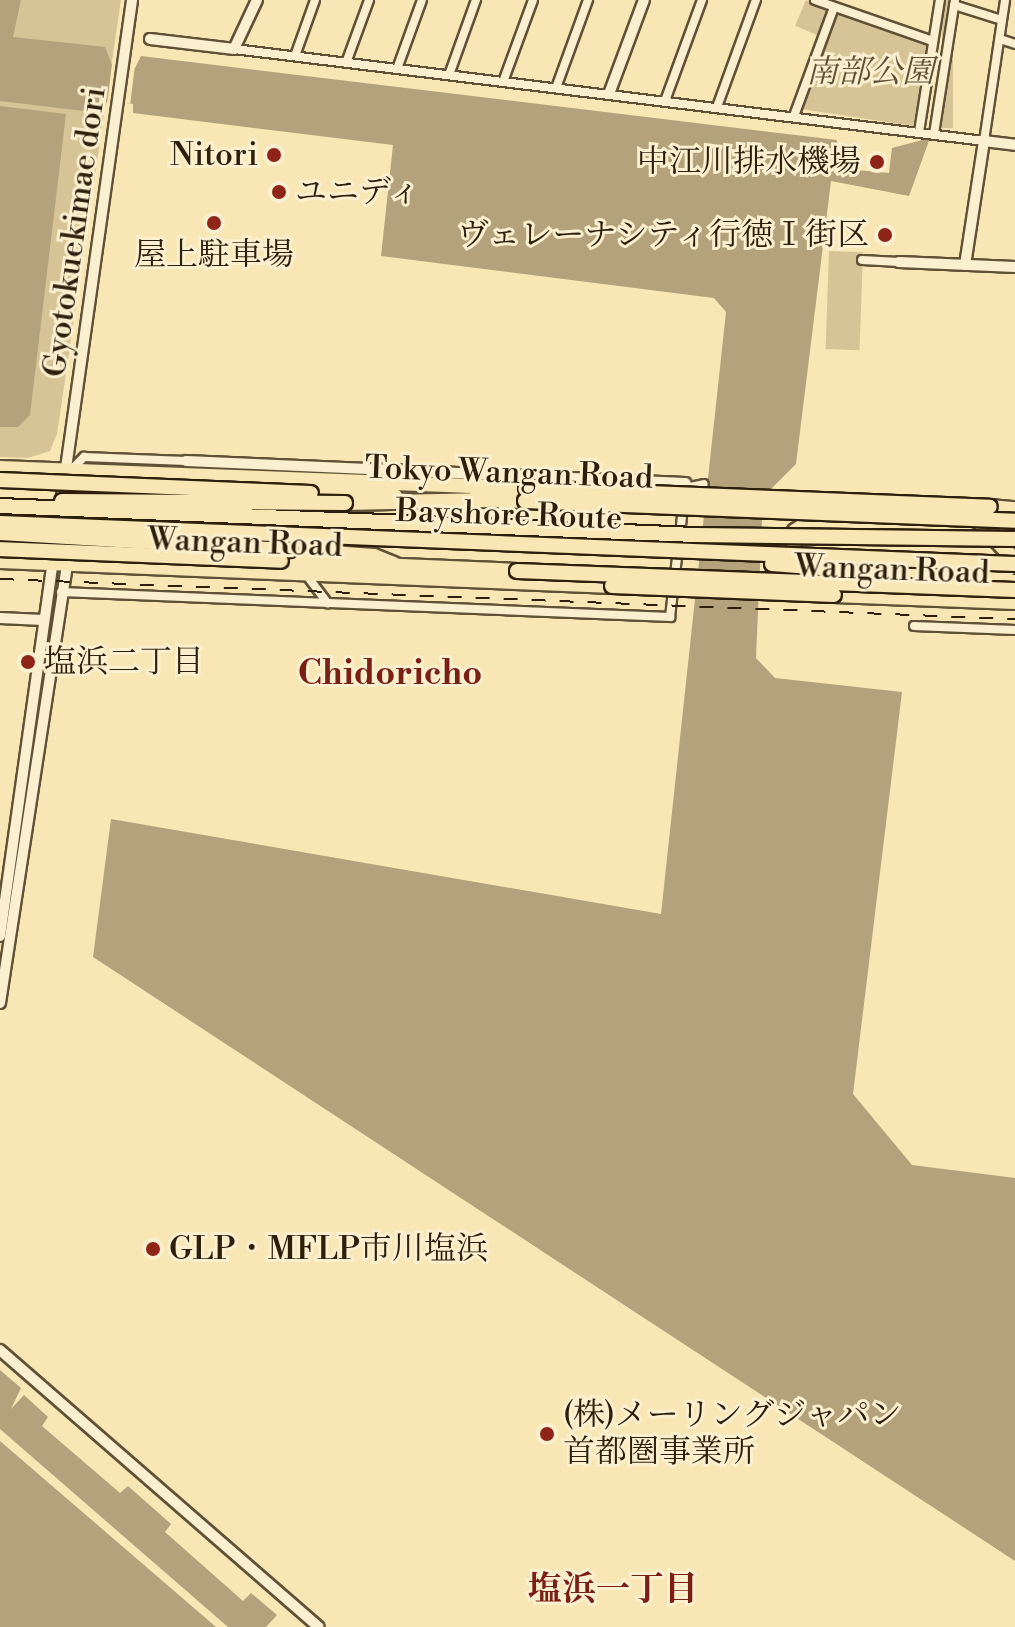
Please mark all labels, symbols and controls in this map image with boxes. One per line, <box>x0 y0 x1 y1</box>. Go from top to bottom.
park label: 南部公園 <box>806 53 934 91</box>
street label: Gyotokuekimae dori <box>36 84 114 380</box>
place label: Nitori <box>170 136 258 174</box>
place label: 中江川排水機場 <box>637 143 861 181</box>
marker: Nitori <box>265 146 283 164</box>
marker: 中江川排水機場 <box>868 153 886 171</box>
place label: ユニディ <box>295 173 423 211</box>
marker: ユニディ <box>270 183 288 201</box>
marker: 屋上駐車場 <box>205 214 223 232</box>
place label: ヴェレーナシティ行徳Ⅰ街区 <box>453 216 869 254</box>
marker: ヴェレーナシティ行徳Ⅰ街区 <box>876 226 894 244</box>
place label: 屋上駐車場 <box>134 236 294 274</box>
street label: Tokyo Wangan Road <box>364 449 654 497</box>
street label: Bayshore Route <box>395 492 623 538</box>
street label: Wangan Road <box>147 520 343 566</box>
street label: Wangan Road <box>794 547 990 593</box>
place label: 塩浜二丁目 <box>44 643 204 681</box>
marker: 塩浜二丁目 <box>19 653 37 671</box>
district label: Chidoricho <box>298 655 482 695</box>
place label: GLP・MFLP市川塩浜 <box>169 1230 488 1268</box>
marker: GLP・MFLP市川塩浜 <box>144 1240 162 1258</box>
place label: (株)メーリングジャパン 首都圏事業所 <box>563 1397 903 1472</box>
marker: (株)メーリングジャパン 首都圏事業所 <box>538 1425 556 1443</box>
district label: 塩浜一丁目 <box>528 1571 698 1611</box>

